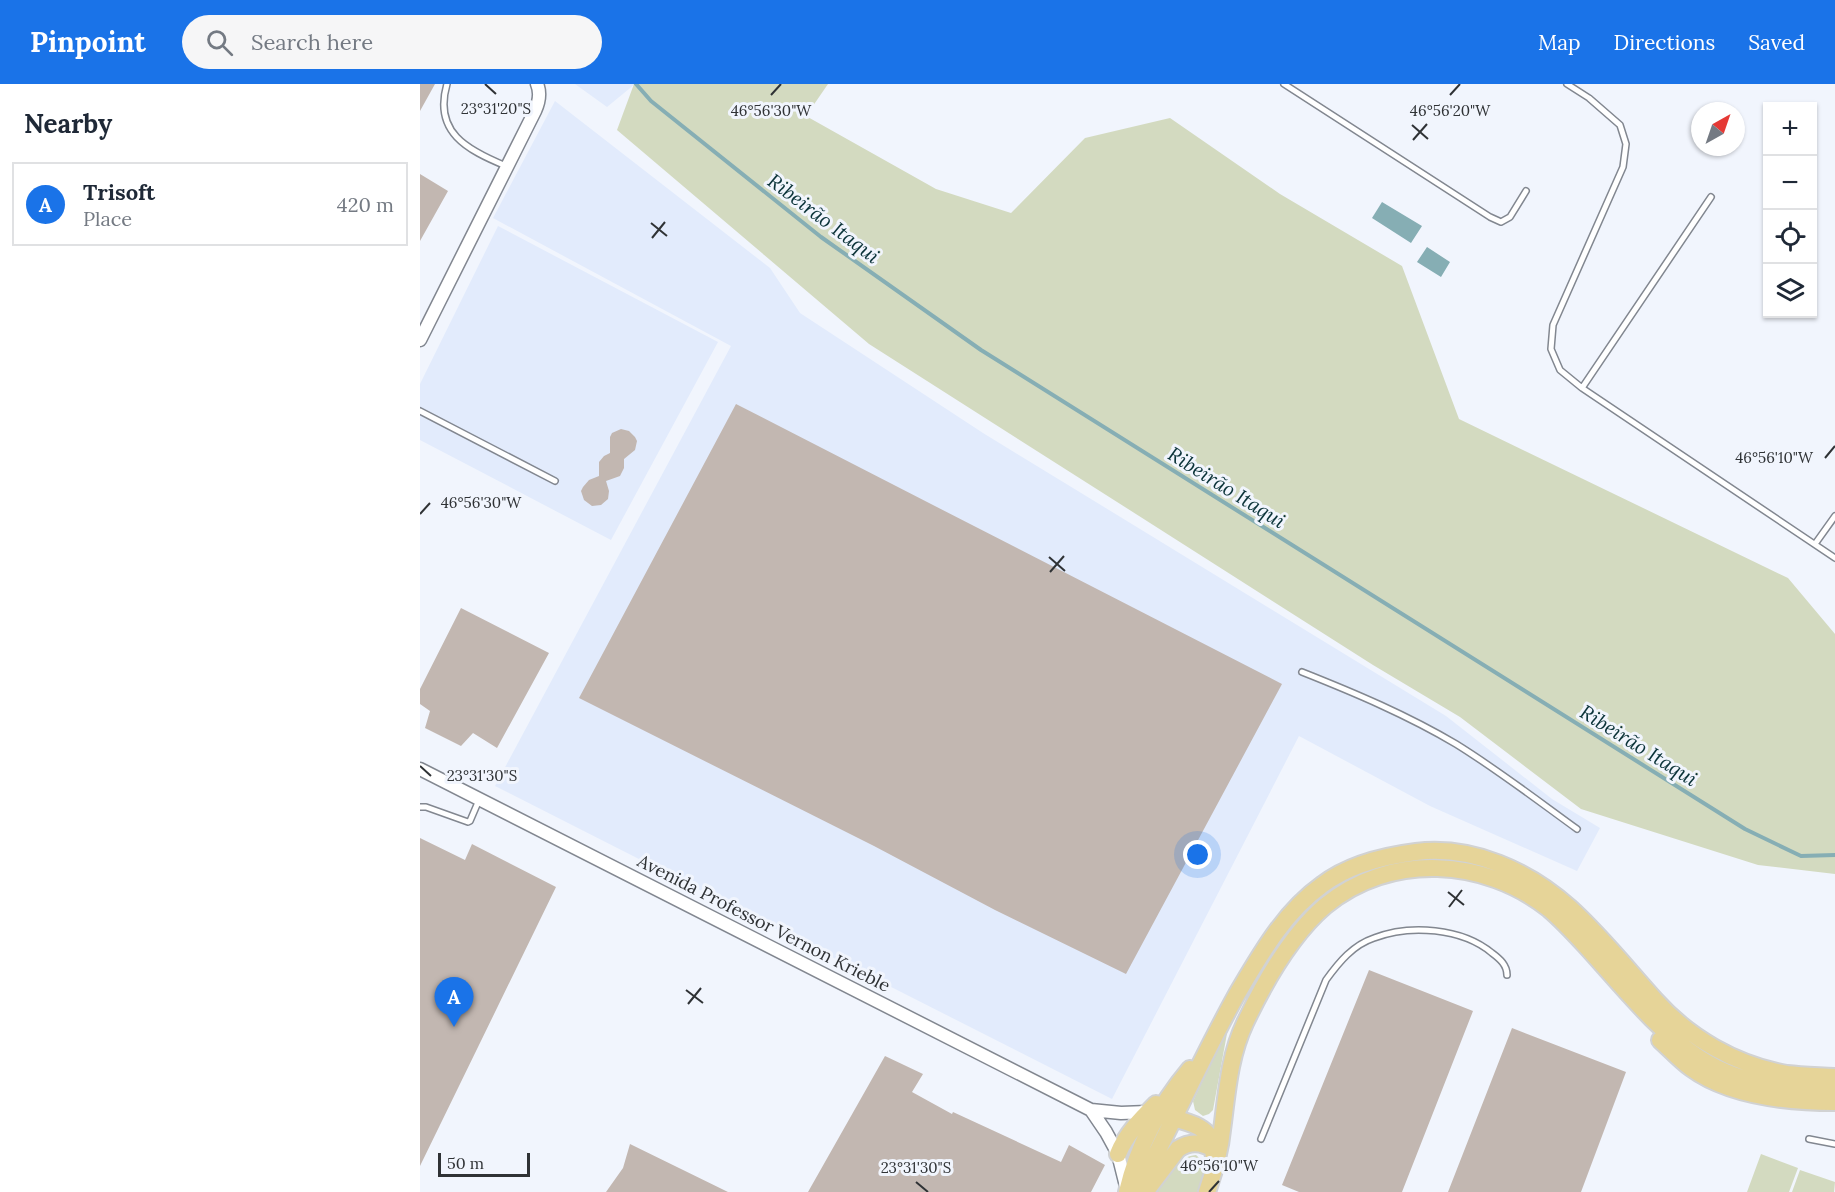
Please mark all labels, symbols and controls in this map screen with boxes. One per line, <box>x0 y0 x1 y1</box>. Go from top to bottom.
search box <box>182 15 602 69</box>
text: Pinpoint <box>30 24 146 60</box>
icon: search <box>203 26 236 59</box>
text: Search here <box>251 28 373 56</box>
text: Map <box>1538 29 1581 56</box>
text: Directions <box>1614 29 1715 56</box>
text: Saved <box>1748 29 1805 56</box>
text: 23°31'20"S <box>461 99 531 118</box>
text: 46°56'30"W <box>731 101 812 120</box>
text: 46°56'20"W <box>1410 101 1491 120</box>
north arrow <box>1691 102 1745 156</box>
map controls <box>1763 102 1817 318</box>
button: + <box>1763 102 1817 156</box>
text: Nearby <box>24 107 112 140</box>
button: − <box>1763 156 1817 210</box>
water label: Ribeirão Itaqui <box>763 168 885 269</box>
text: Trisoft <box>83 178 155 206</box>
text: A <box>39 192 52 217</box>
text: 420 m <box>337 192 394 217</box>
text: Place <box>83 206 132 231</box>
button: locate <box>1763 210 1817 264</box>
button: layers <box>1763 264 1817 318</box>
water label: Ribeirão Itaqui <box>1164 441 1291 533</box>
text: 46°56'10"W <box>1735 448 1814 467</box>
text: 46°56'30"W <box>441 493 522 512</box>
water label: Ribeirão Itaqui <box>1576 699 1703 791</box>
text: 23°31'30"S <box>447 766 517 785</box>
your location <box>1183 840 1212 869</box>
street label: Avenida Professor Vernon Krieble <box>633 849 894 997</box>
pin: A <box>435 978 474 1027</box>
scale bar <box>438 1150 530 1178</box>
text: 50 m <box>447 1153 484 1173</box>
text: 46°56'10"W <box>1180 1156 1259 1175</box>
text: 23°31'30"S <box>881 1158 951 1177</box>

